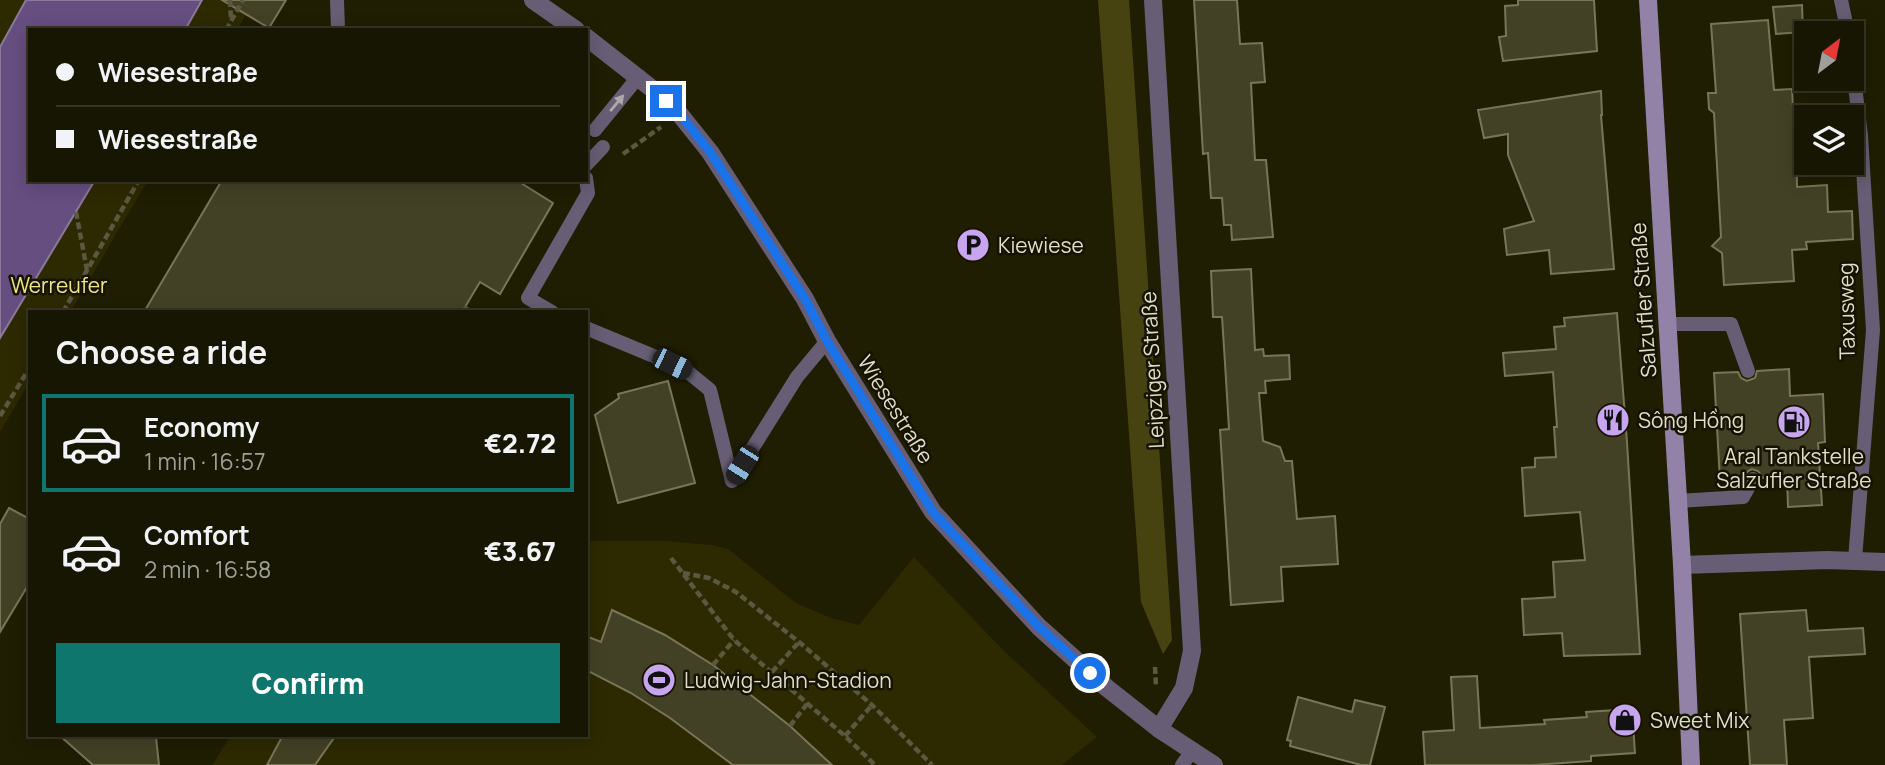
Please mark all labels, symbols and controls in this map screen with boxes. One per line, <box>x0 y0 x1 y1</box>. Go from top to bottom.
north arrow <box>1794 21 1864 91</box>
map controls <box>1794 21 1864 175</box>
text: Wiesestraße <box>98 54 258 90</box>
route end <box>650 85 682 117</box>
one-way arrow <box>609 94 625 112</box>
button: layers <box>1794 105 1864 175</box>
text: Wiesestraße <box>98 121 258 157</box>
street label: Salzufler Straße <box>1624 222 1662 378</box>
parking icon: Kiewiese <box>954 226 992 264</box>
place label: Kiewiese <box>998 231 1084 259</box>
street label: Taxusweg <box>1831 262 1861 360</box>
park label: Werreufer <box>10 271 108 299</box>
street label: Leipziger Straße <box>1134 291 1170 449</box>
text: Choose a ride <box>56 330 267 374</box>
car <box>649 345 696 383</box>
street label: Wiesestraße <box>852 350 940 468</box>
restaurant icon: Sông Hồng <box>1594 401 1632 439</box>
fuel station icon: Aral Tankstelle Salzufler Straße <box>1775 403 1813 441</box>
place label: Sông Hồng <box>1638 406 1744 434</box>
text: Economy <box>144 409 259 445</box>
icon: car <box>60 412 123 475</box>
text: €2.72 <box>484 425 556 461</box>
car <box>722 442 763 488</box>
place label: Aral Tankstelle Salzufler Straße <box>1716 442 1872 494</box>
text: 1 min · 16:57 <box>144 445 265 477</box>
text: Comfort <box>144 517 250 553</box>
icon: car <box>60 520 123 583</box>
text: €3.67 <box>484 533 556 569</box>
text: 2 min · 16:58 <box>144 553 271 585</box>
button: Confirm <box>56 643 560 723</box>
route start <box>1074 657 1106 689</box>
sports icon: Ludwig-Jahn-Stadion <box>640 661 678 699</box>
place label: Ludwig-Jahn-Stadion <box>684 666 892 694</box>
shop icon: Sweet Mix <box>1606 701 1644 739</box>
place label: Sweet Mix <box>1650 706 1749 734</box>

